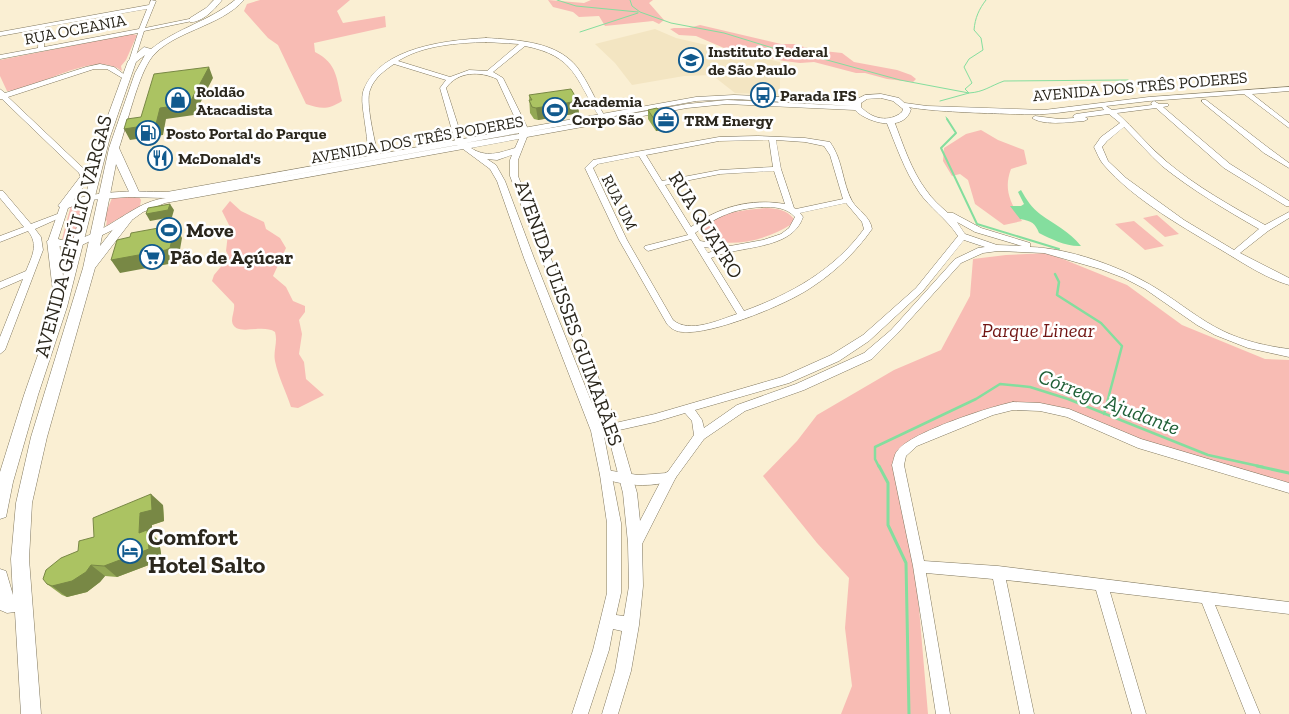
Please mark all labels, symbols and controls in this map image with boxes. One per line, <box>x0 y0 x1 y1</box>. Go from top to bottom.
street label: RUA OCEANIA <box>23 10 128 49</box>
place label: Instituto Federal de São Paulo <box>708 42 829 79</box>
school or university icon: Instituto Federal de São Paulo <box>678 47 704 73</box>
street label: AVENIDA DOS TRÊS PODERES <box>1032 68 1248 105</box>
place label: Roldão Atacadista <box>196 82 273 119</box>
bus stop icon: Parada IFS <box>750 82 776 108</box>
place label: Parada IFS <box>780 86 857 105</box>
shop icon: Roldão Atacadista <box>165 87 191 113</box>
place label: Academia Corpo São <box>572 92 644 129</box>
sports icon: Academia Corpo São <box>542 97 568 123</box>
office icon: TRM Energy <box>653 107 679 133</box>
street label: AVENIDA DOS TRÊS PODERES <box>309 111 525 168</box>
place label: TRM Energy <box>684 111 774 130</box>
street label: AVENIDA GETÚLIO VARGAS <box>29 112 117 360</box>
fuel station icon: Posto Portal do Parque <box>135 120 161 146</box>
place label: Posto Portal do Parque <box>166 124 327 143</box>
restaurant icon: McDonald's <box>147 145 173 171</box>
place label: McDonald's <box>178 149 261 168</box>
street label: RUA QUATRO <box>664 167 748 283</box>
street label: RUA UM <box>598 171 642 233</box>
street label: AVENIDA ULISSES GUIMARÃES <box>510 177 628 449</box>
sports icon: Move <box>156 217 182 243</box>
place label: Move <box>186 218 234 242</box>
supermarket icon: Pão de Açúcar <box>139 244 165 270</box>
place label: Pão de Açúcar <box>170 245 294 269</box>
park label: Parque Linear <box>981 318 1095 342</box>
water label: Córrego Ajudante <box>1035 363 1184 440</box>
place label: Comfort Hotel Salto <box>148 522 266 579</box>
hotel icon: Comfort Hotel Salto <box>117 538 143 564</box>

